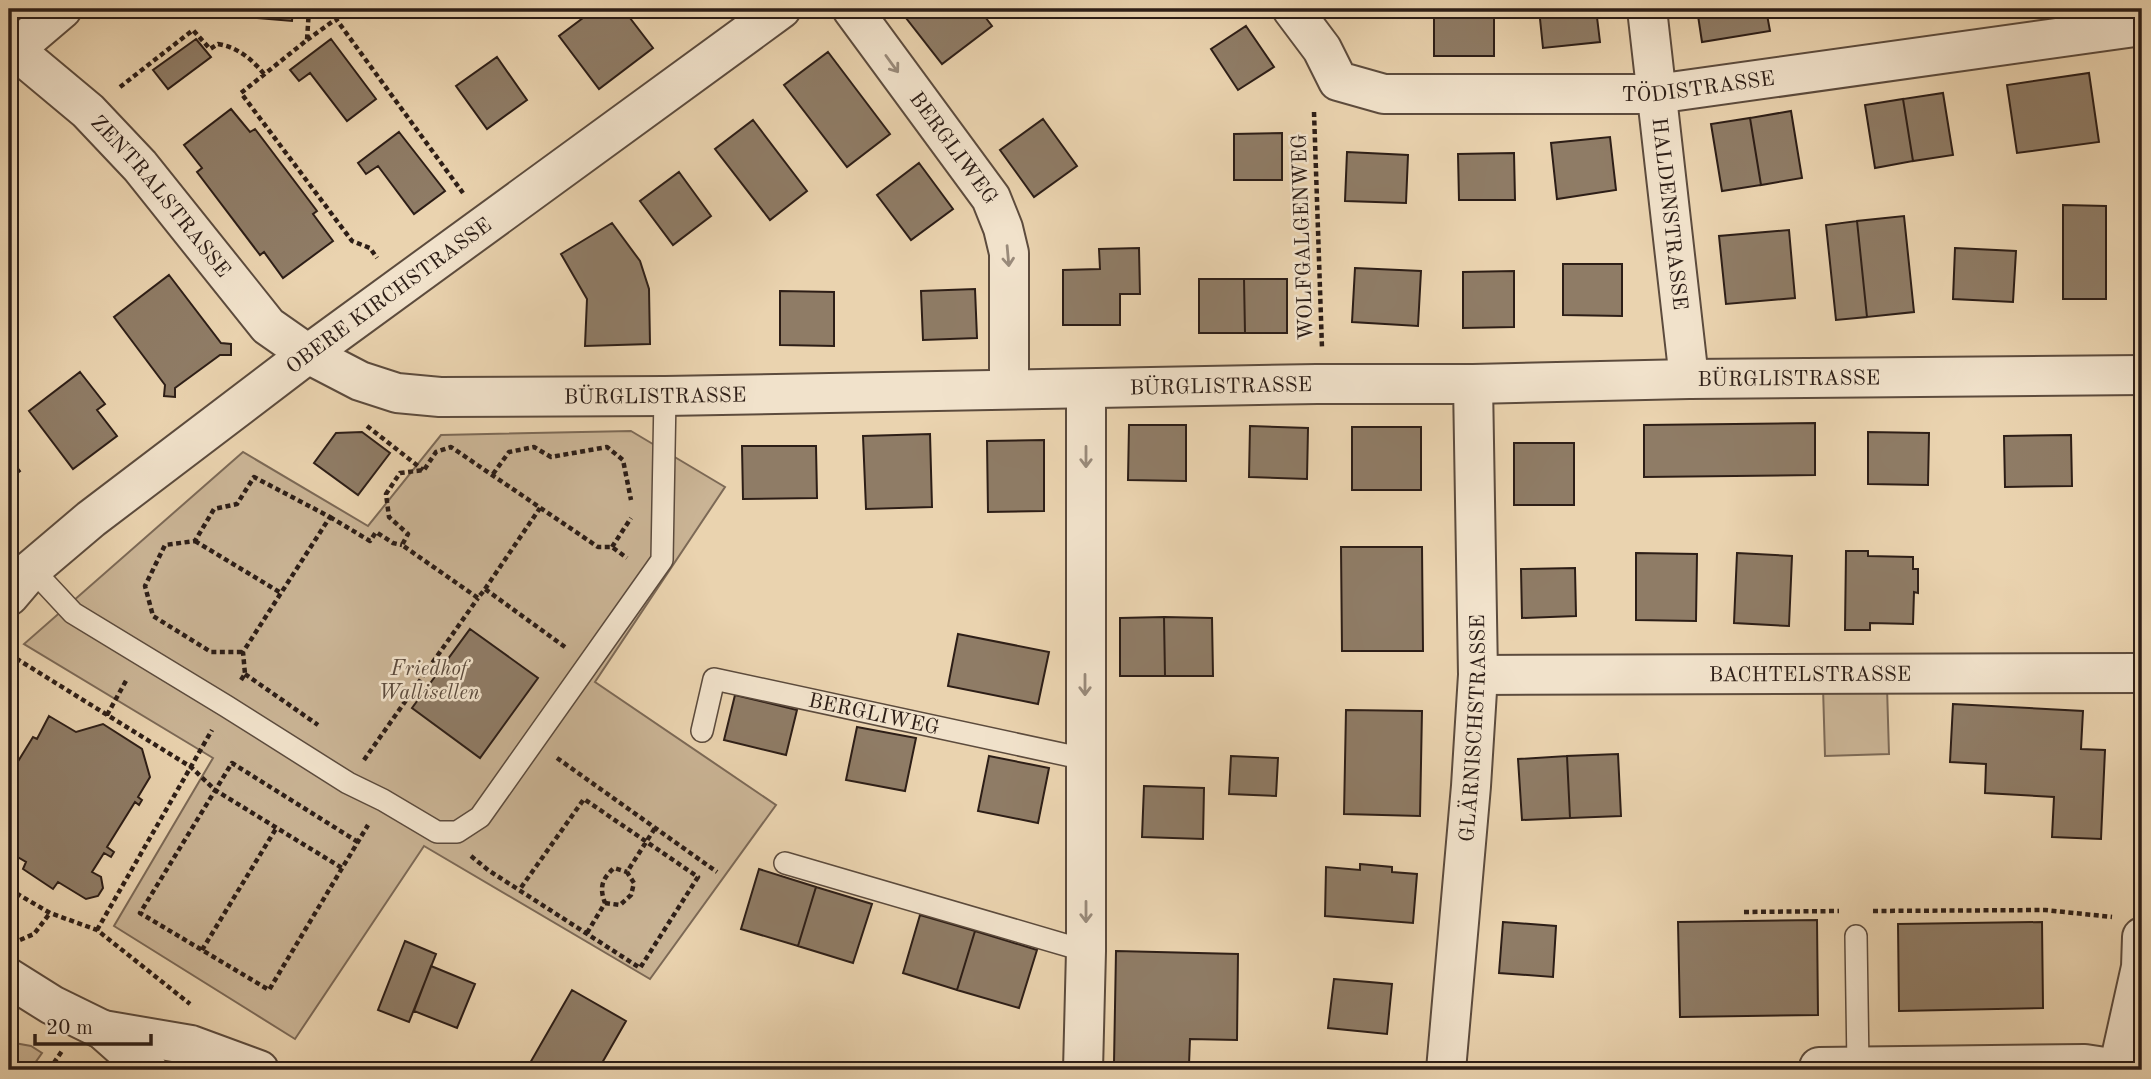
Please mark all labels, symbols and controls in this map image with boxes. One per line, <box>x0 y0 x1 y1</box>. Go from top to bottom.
one-way arrow <box>885 54 899 73</box>
street label: TÖDISTRASSE <box>1621 69 1776 107</box>
street label: BERGLIWEG <box>905 88 1001 208</box>
street label: ZENTRALSTRASSE <box>86 112 234 282</box>
street label: HALDENSTRASSE <box>1647 117 1690 311</box>
street label: WOLFGALGENWEG <box>1289 133 1318 340</box>
street label: OBERE KIRCHSTRASSE <box>283 215 496 379</box>
one-way arrow <box>1002 244 1015 267</box>
street label: BÜRGLISTRASSE <box>1697 366 1880 391</box>
street label: BÜRGLISTRASSE <box>1129 374 1312 399</box>
street label: BÜRGLISTRASSE <box>564 383 746 408</box>
one-way arrow <box>1079 445 1093 468</box>
street label: GLÄRNISCHSTRASSE <box>1456 614 1490 843</box>
park label: Friedhof Wallisellen <box>378 659 480 704</box>
street label: BACHTELSTRASSE <box>1709 665 1911 686</box>
one-way arrow <box>1079 673 1092 696</box>
street label: BERGLIWEG <box>806 691 941 739</box>
one-way arrow <box>1079 900 1093 923</box>
scale bar <box>35 1002 150 1046</box>
text: 20 m <box>46 1018 93 1039</box>

